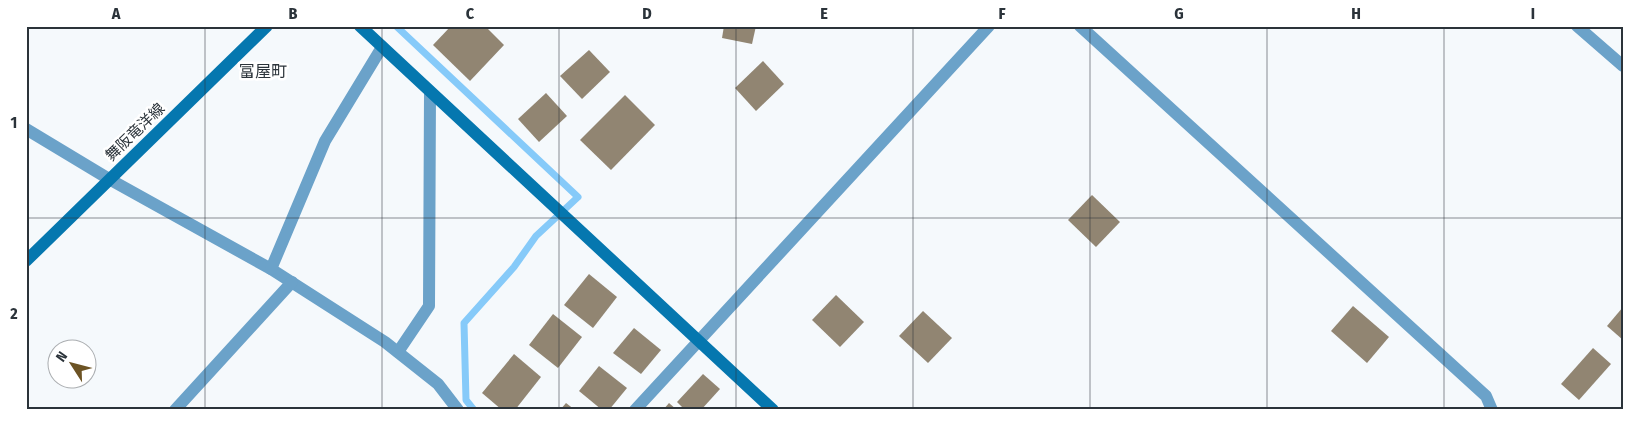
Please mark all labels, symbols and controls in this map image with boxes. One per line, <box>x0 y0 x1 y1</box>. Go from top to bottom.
text: A <box>111 4 121 23</box>
text: B <box>289 4 298 23</box>
text: C <box>466 4 475 23</box>
text: D <box>642 4 652 23</box>
text: E <box>820 4 828 23</box>
text: F <box>998 4 1006 23</box>
text: G <box>1174 4 1184 23</box>
text: H <box>1351 4 1361 23</box>
text: I <box>1531 4 1535 23</box>
district label: 富屋町 <box>239 62 287 81</box>
street label: 舞阪竜洋線 <box>102 99 168 165</box>
text: 1 <box>11 113 17 132</box>
text: 2 <box>9 304 18 323</box>
north arrow <box>48 338 98 388</box>
text: N <box>53 348 71 365</box>

